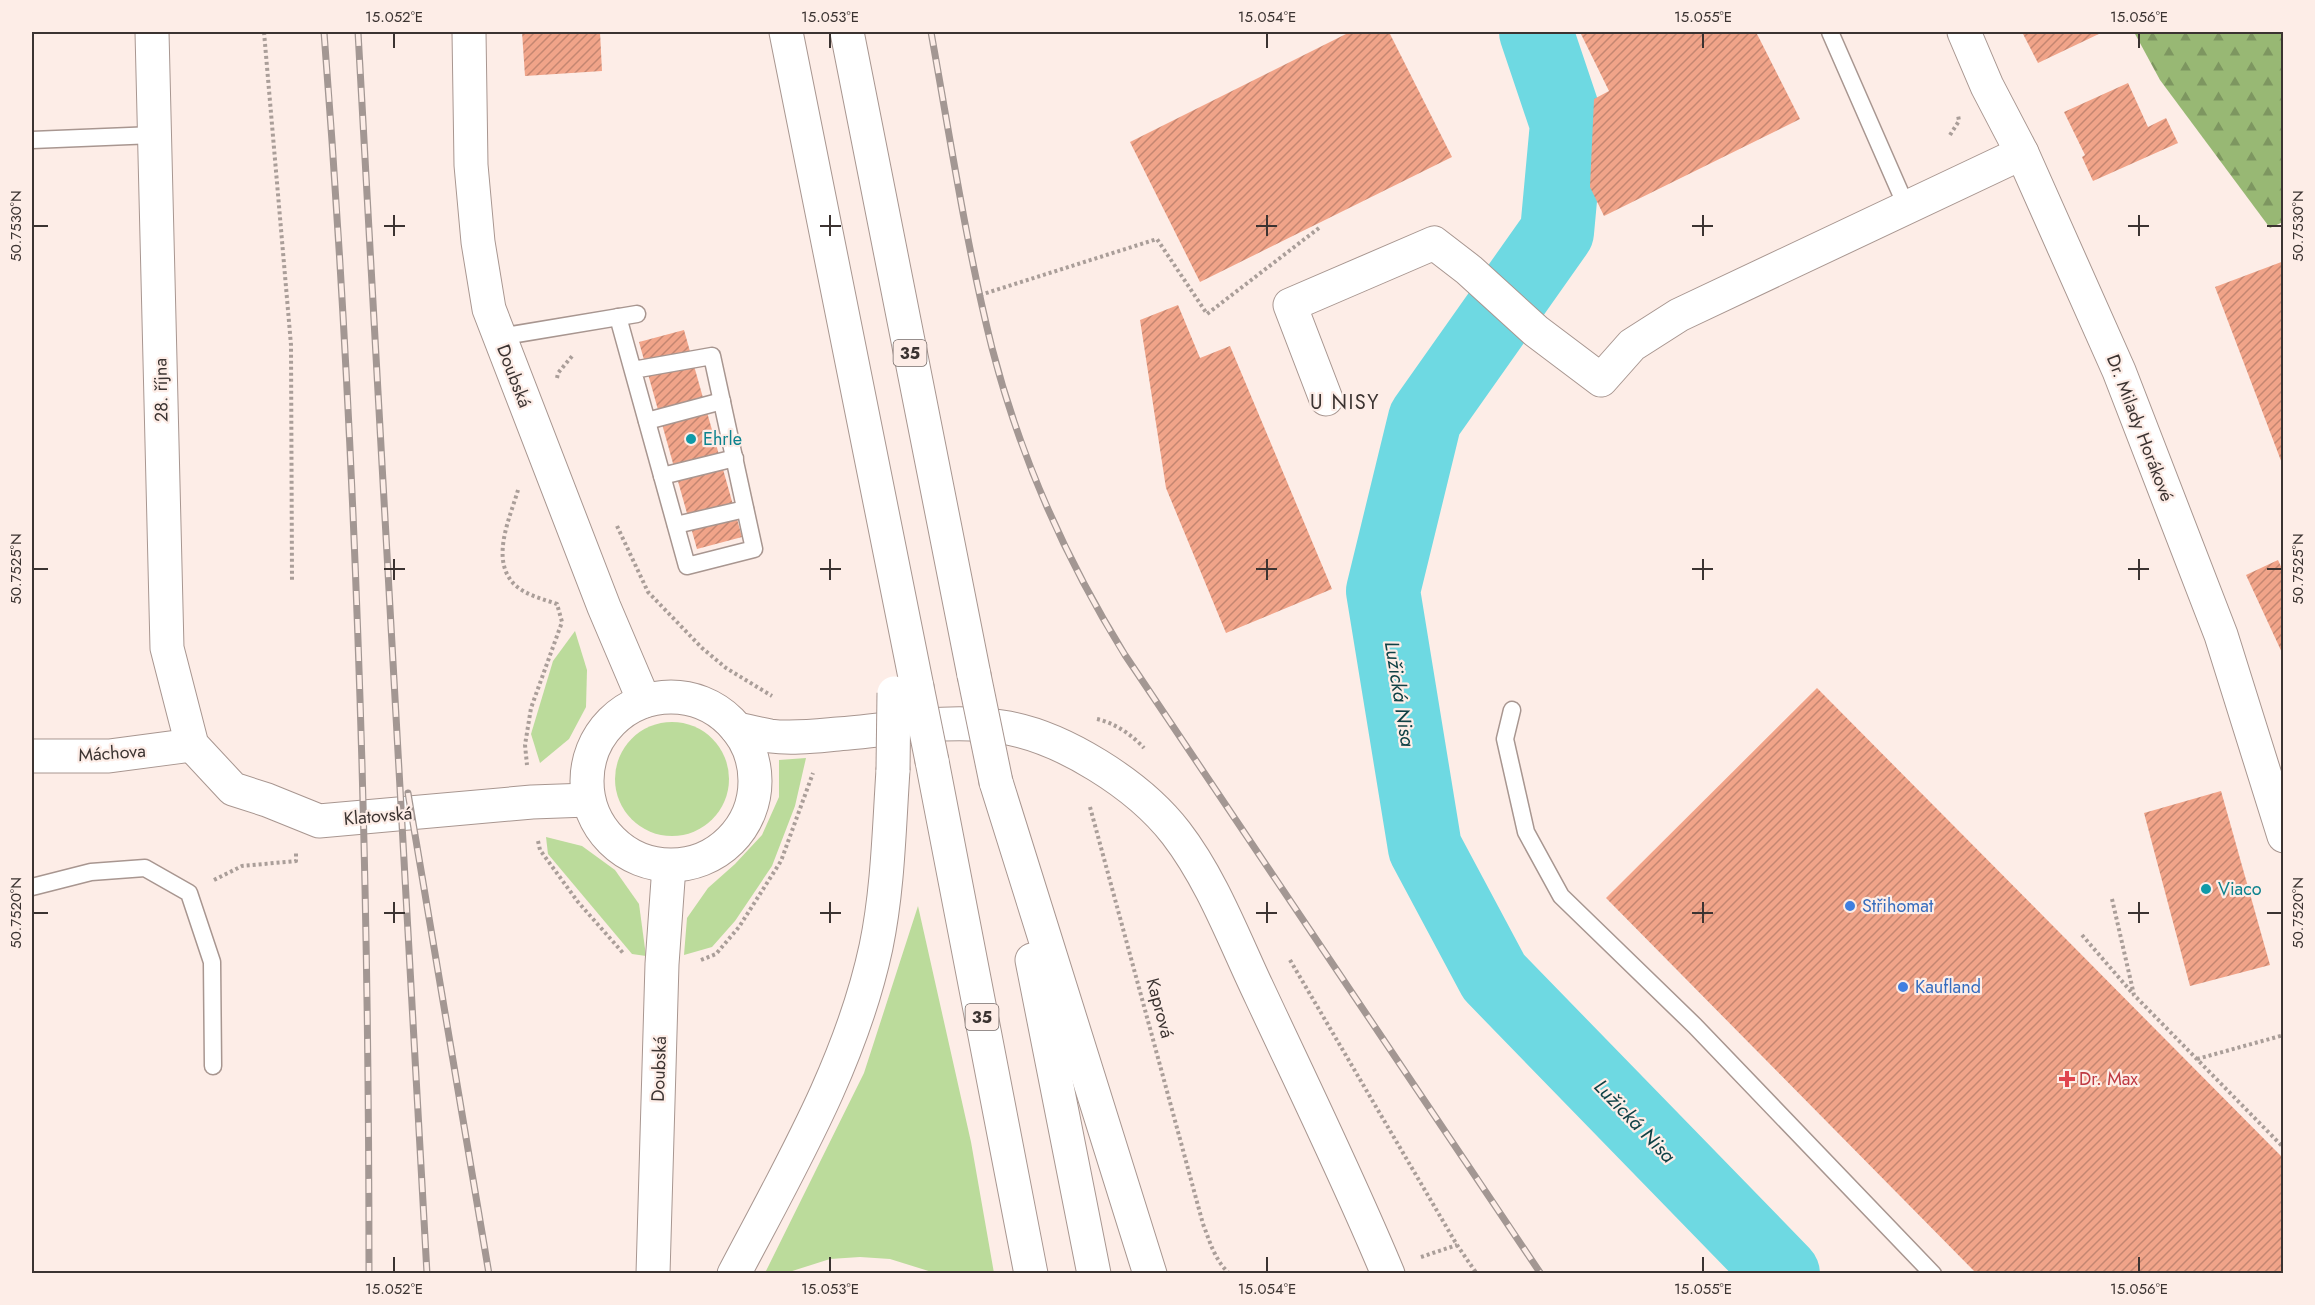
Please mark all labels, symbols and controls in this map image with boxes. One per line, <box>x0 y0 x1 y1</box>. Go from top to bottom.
text: 15.052°E <box>365 6 423 28</box>
text: 15.053°E <box>801 6 859 28</box>
text: 15.054°E <box>1238 6 1296 28</box>
text: 15.055°E <box>1674 6 1732 28</box>
text: 15.056°E <box>2110 6 2168 28</box>
text: 50.7530°N <box>5 190 27 262</box>
text: 50.7530°N <box>2287 190 2309 262</box>
road number: 35 <box>894 340 926 366</box>
street label: Doubská <box>490 341 538 411</box>
street label: Dr. Milady Horákové <box>2100 351 2180 505</box>
street label: 28. října <box>147 358 175 422</box>
district label: U NISY <box>1310 388 1380 417</box>
place label: Ehrle <box>703 426 742 452</box>
marker: Ehrle <box>684 432 698 446</box>
text: 50.7525°N <box>5 533 27 605</box>
text: 50.7525°N <box>2287 533 2309 605</box>
water label: Lužická Nisa <box>1377 639 1422 749</box>
street label: Máchova <box>77 738 147 768</box>
street label: Klatovská <box>343 800 413 832</box>
place label: Viaco <box>2218 876 2262 902</box>
text: 50.7520°N <box>5 877 27 949</box>
text: 50.7520°N <box>2287 877 2309 949</box>
marker: Viaco <box>2199 882 2213 896</box>
place label: Střihomat <box>1862 893 1934 919</box>
marker: Střihomat <box>1843 899 1857 913</box>
place label: Kaufland <box>1915 974 1981 1000</box>
street label: Kaprová <box>1140 975 1180 1041</box>
marker: Kaufland <box>1896 980 1910 994</box>
road number: 35 <box>966 1004 998 1030</box>
street label: Doubská <box>645 1036 673 1102</box>
place label: Dr. Max <box>2079 1066 2138 1092</box>
marker: Dr. Max <box>2060 1072 2074 1086</box>
water label: Lužická Nisa <box>1587 1073 1682 1170</box>
text: 15.052°E <box>365 1278 423 1300</box>
text: 15.053°E <box>801 1278 859 1300</box>
text: 15.054°E <box>1238 1278 1296 1300</box>
text: 15.055°E <box>1674 1278 1732 1300</box>
text: 15.056°E <box>2110 1278 2168 1300</box>

